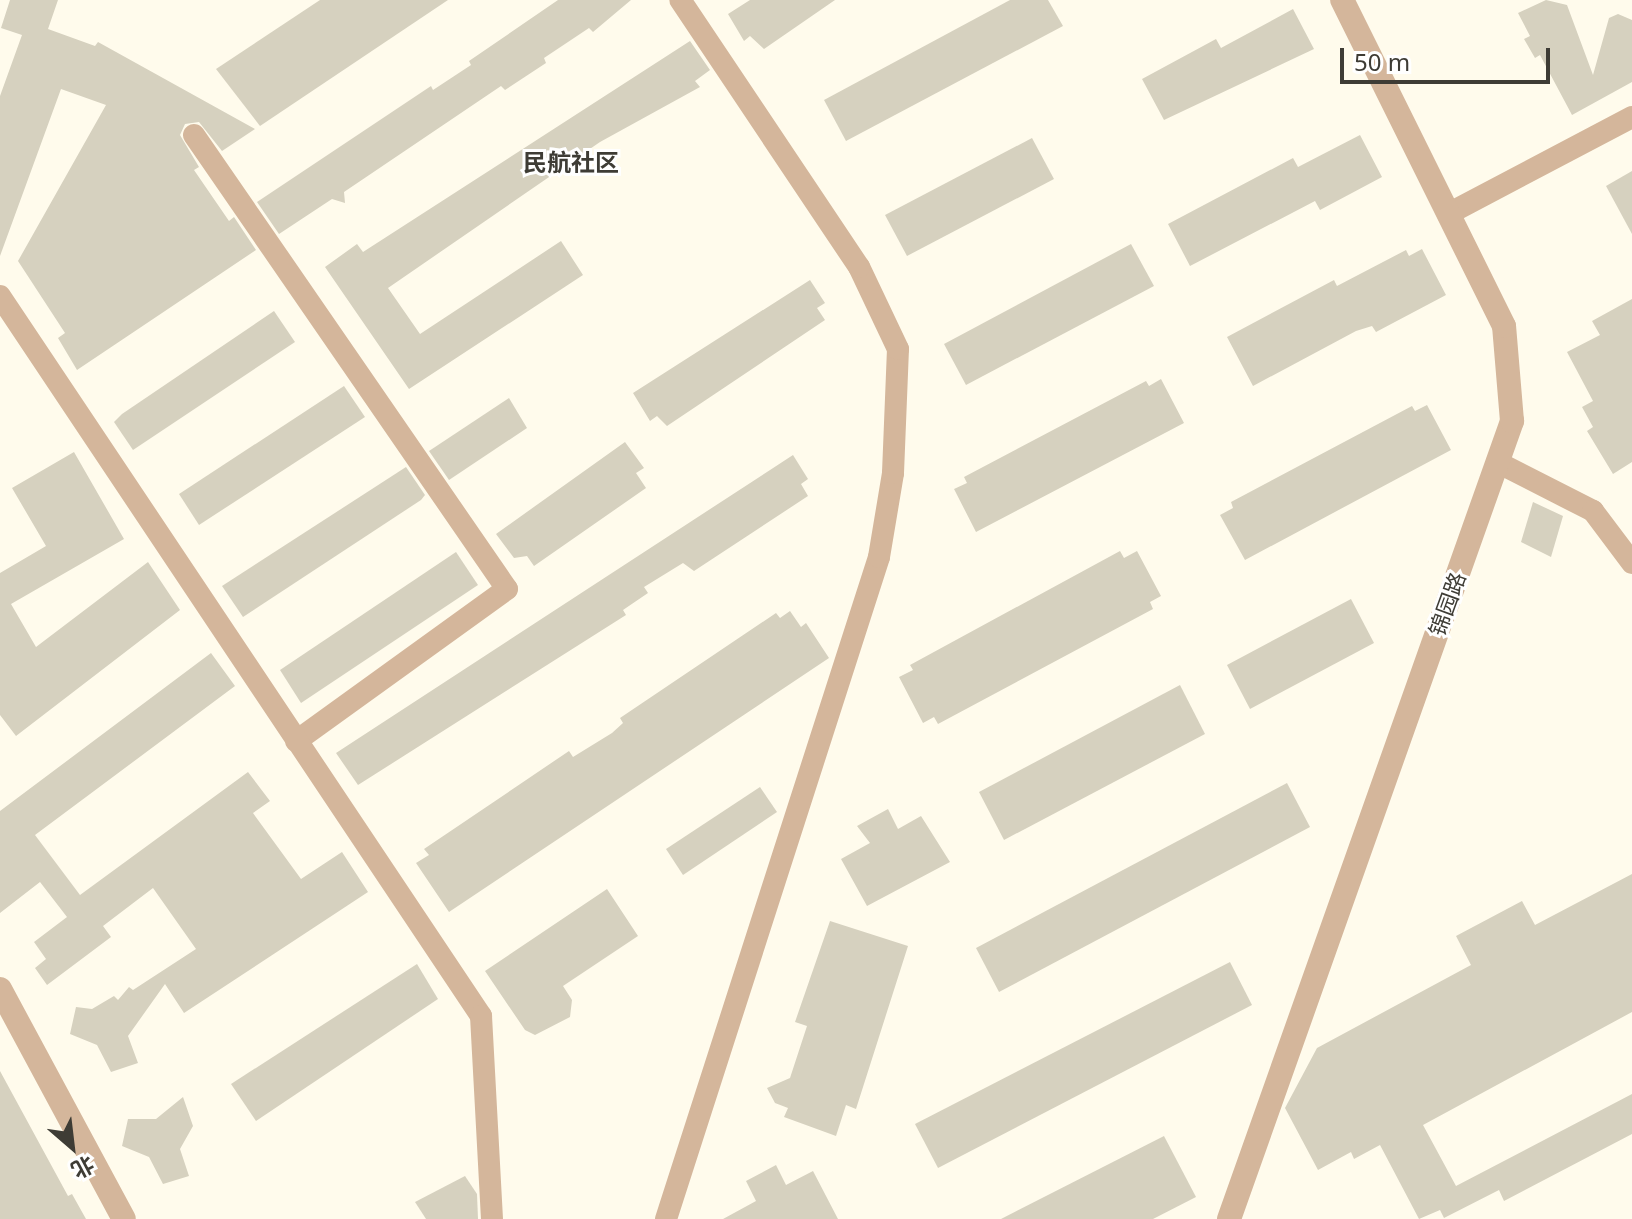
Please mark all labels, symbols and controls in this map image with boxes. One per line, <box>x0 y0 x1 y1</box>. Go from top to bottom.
scale bar <box>1344 32 1554 82</box>
text: 50 m <box>1354 45 1410 78</box>
district label: 民航社区 <box>523 148 619 176</box>
street label: 锦园路 <box>1423 568 1471 640</box>
north arrow <box>32 1107 112 1187</box>
text: 北 <box>67 1150 100 1187</box>

